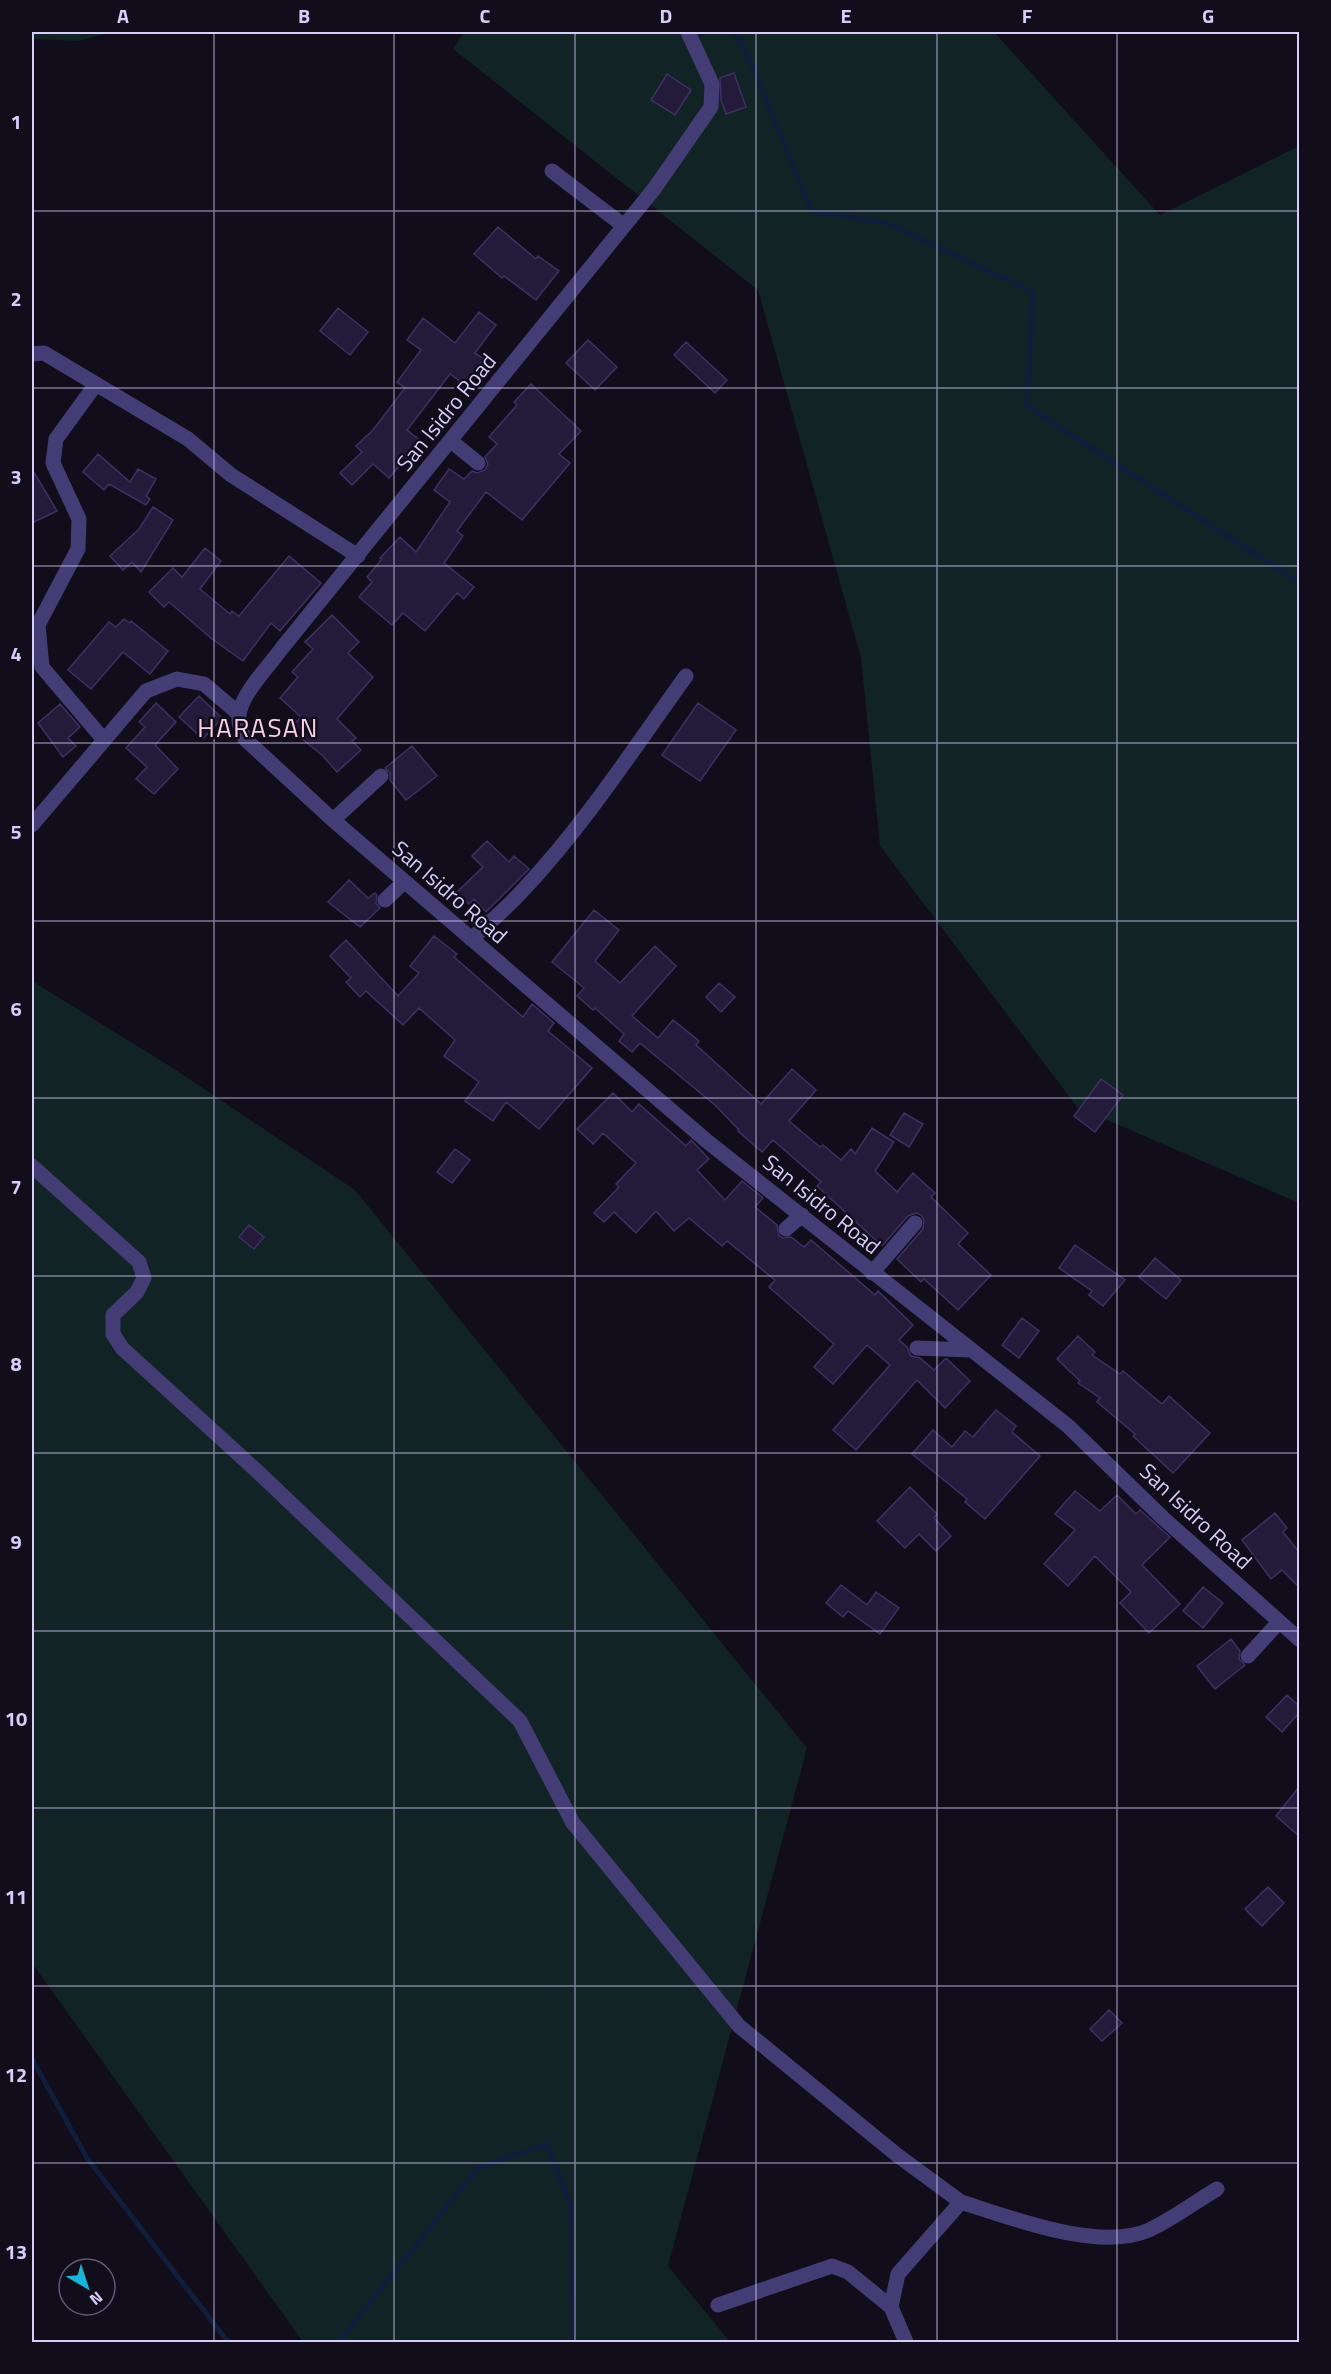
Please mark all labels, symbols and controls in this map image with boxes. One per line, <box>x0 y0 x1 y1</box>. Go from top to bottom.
text: A <box>117 0 129 31</box>
text: B <box>298 0 310 31</box>
text: C <box>480 0 491 31</box>
text: D <box>660 0 672 31</box>
text: E <box>840 0 852 31</box>
text: F <box>1022 0 1033 31</box>
text: G <box>1202 0 1214 31</box>
text: 1 <box>10 106 22 137</box>
text: 2 <box>10 283 22 314</box>
street label: San Isidro Road <box>388 346 504 478</box>
text: 3 <box>10 461 22 492</box>
text: 4 <box>10 638 22 669</box>
district label: HARASAN <box>197 708 319 747</box>
text: 5 <box>10 816 22 847</box>
street label: San Isidro Road <box>385 832 515 952</box>
text: 6 <box>10 993 22 1024</box>
street label: San Isidro Road <box>756 1146 888 1262</box>
text: 7 <box>10 1171 22 1202</box>
text: 8 <box>10 1348 22 1379</box>
street label: San Isidro Road <box>1132 1455 1260 1577</box>
text: 9 <box>10 1526 22 1557</box>
text: 10 <box>5 1703 27 1734</box>
text: 11 <box>5 1881 27 1912</box>
text: 12 <box>5 2059 27 2090</box>
text: 13 <box>5 2236 27 2267</box>
north arrow <box>57 2257 117 2317</box>
text: N <box>85 2286 108 2311</box>

